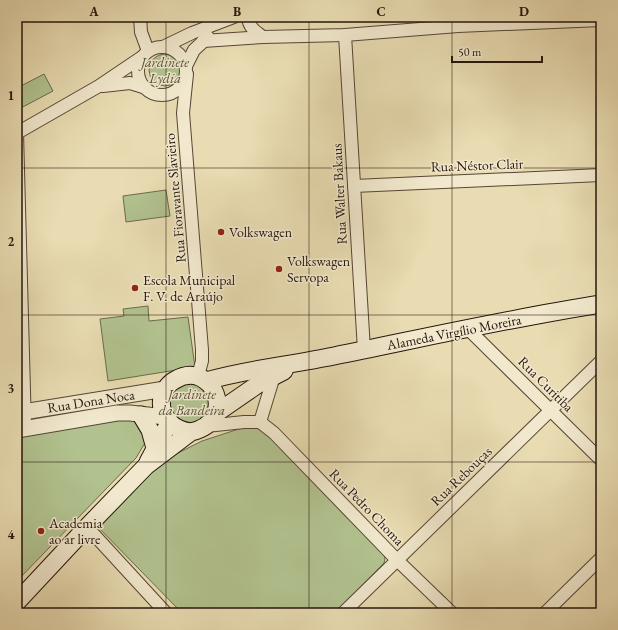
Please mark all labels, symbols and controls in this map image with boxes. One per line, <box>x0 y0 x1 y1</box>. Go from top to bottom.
text: A <box>88 3 99 20</box>
text: B <box>233 3 241 20</box>
text: C <box>376 3 386 20</box>
text: D <box>519 3 529 20</box>
scale bar <box>452 38 542 64</box>
text: 50 m <box>458 44 482 60</box>
park label: Jardinete Lydia <box>138 53 189 87</box>
text: 1 <box>8 87 15 104</box>
street label: Rua Fioravante Slavieiro <box>160 132 190 264</box>
street label: Rua Walter Bakaus <box>327 142 351 245</box>
street label: Rua Néstor Clair <box>430 154 524 176</box>
place label: Volkswagen <box>229 223 293 241</box>
marker: Volkswagen <box>216 227 226 237</box>
text: 2 <box>8 233 15 250</box>
place label: Volkswagen Servopa <box>287 252 351 286</box>
marker: Volkswagen Servopa <box>274 264 284 274</box>
place label: Escola Municipal F. V. de Araújo <box>143 271 236 305</box>
marker: Escola Municipal F. V. de Araújo <box>130 283 140 293</box>
street label: Alameda Virgílio Moreira <box>384 310 523 354</box>
street label: Rua Curitiba <box>514 352 578 416</box>
text: 3 <box>8 380 15 397</box>
street label: Rua Dona Noca <box>46 385 136 417</box>
park label: Jardinete da Bandeira <box>159 385 225 419</box>
street label: Rua Rebouças <box>427 442 496 510</box>
street label: Rua Pedro Choma <box>326 465 409 550</box>
place label: Academia ao ar livre <box>48 514 103 548</box>
text: 4 <box>8 526 15 543</box>
marker: Academia ao ar livre <box>36 526 46 536</box>

